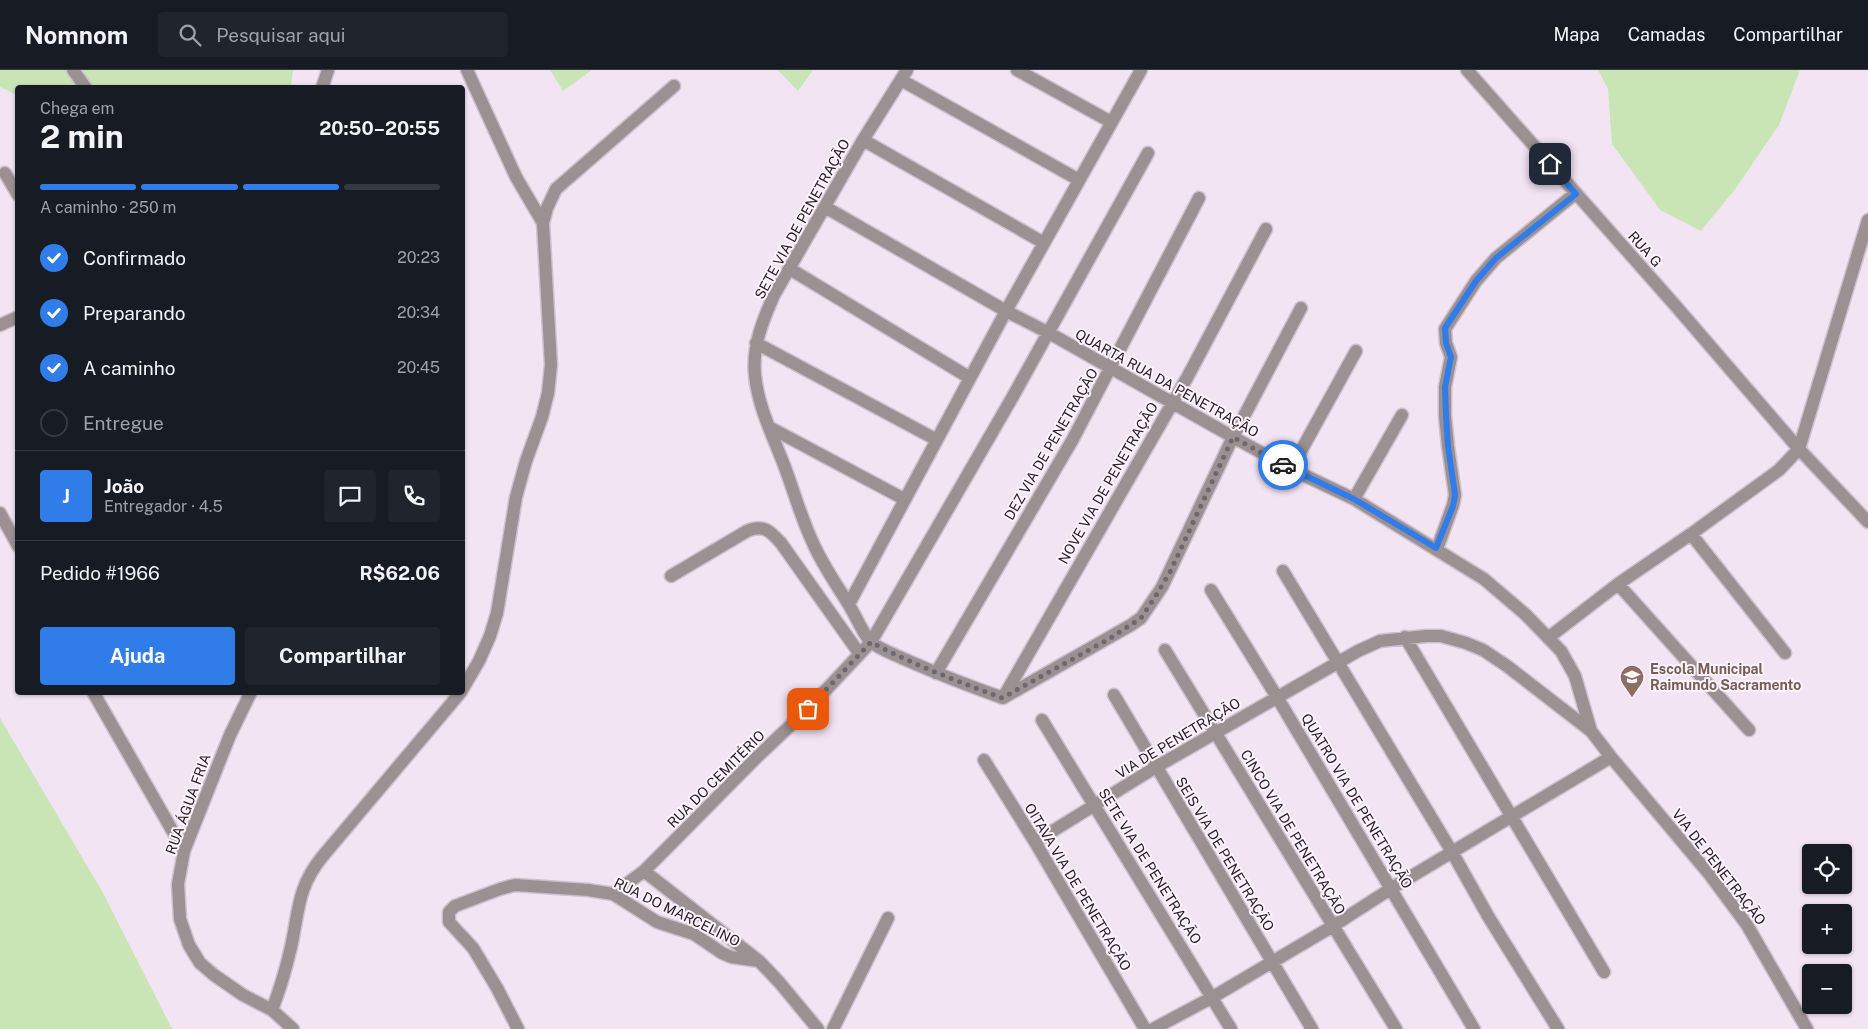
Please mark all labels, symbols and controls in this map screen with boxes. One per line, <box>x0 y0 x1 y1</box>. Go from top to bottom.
search box <box>158 12 508 57</box>
text: Nomnom <box>25 21 128 49</box>
icon: search <box>176 21 204 49</box>
text: Pesquisar aqui <box>216 24 346 46</box>
text: Mapa <box>1553 24 1600 45</box>
text: Camadas <box>1628 24 1705 45</box>
text: Compartilhar <box>1733 24 1843 45</box>
text: Chega em <box>40 99 114 118</box>
text: 20:50–20:55 <box>319 117 440 139</box>
text: 2 min <box>40 118 124 155</box>
street label: SETE VIA DE PENETRAÇÃO <box>750 136 853 302</box>
pin <box>1529 143 1571 185</box>
icon: home <box>1536 150 1564 178</box>
text: A caminho · 250 m <box>40 198 176 217</box>
street label: RUA G <box>1625 228 1665 270</box>
icon: check <box>40 244 68 272</box>
text: Confirmado <box>83 247 186 269</box>
text: 20:23 <box>397 248 440 267</box>
icon: check <box>40 299 68 327</box>
text: Preparando <box>83 302 185 324</box>
text: 20:34 <box>397 303 440 322</box>
street label: QUARTA RUA DA PENETRAÇÃO <box>1072 325 1262 440</box>
icon: check <box>40 354 68 382</box>
text: A caminho <box>83 357 176 379</box>
text: 20:45 <box>397 358 440 377</box>
street label: DEZ VIA DE PENETRAÇÃO <box>1000 365 1101 523</box>
street label: NOVE VIA DE PENETRAÇÃO <box>1054 399 1161 567</box>
text: Entregue <box>83 412 164 434</box>
courier <box>1258 440 1308 490</box>
icon: car <box>1269 451 1297 479</box>
button: chat <box>324 470 376 522</box>
button: phone <box>388 470 440 522</box>
text: João <box>104 475 144 497</box>
text: J <box>62 485 70 507</box>
text: Entregador · 4.5 <box>104 497 223 516</box>
text: Pedido #1966 <box>40 562 160 584</box>
text: R$62.06 <box>359 562 440 584</box>
button: Ajuda <box>40 627 235 685</box>
button: Compartilhar <box>245 627 440 685</box>
place label: Escola Municipal Raimundo Sacramento <box>1650 661 1801 693</box>
school or university icon: Escola Municipal Raimundo Sacramento <box>1619 664 1645 698</box>
pin <box>787 688 829 730</box>
street label: VIA DE PENETRAÇÃO <box>1112 694 1243 781</box>
icon: bag <box>794 695 822 723</box>
street label: QUATRO VIA DE PENETRAÇÃO <box>1298 710 1417 891</box>
street label: RUA DO CEMITÉRIO <box>663 726 768 831</box>
street label: CINCO VIA DE PENETRAÇÃO <box>1237 746 1349 917</box>
street label: RUA ÁGUA FRIA <box>161 751 214 857</box>
street label: SEIS VIA DE PENETRAÇÃO <box>1173 774 1278 934</box>
street label: SETE VIA DE PENETRAÇÃO <box>1095 785 1205 947</box>
street label: OITAVA VIA DE PENETRAÇÃO <box>1022 800 1135 974</box>
street label: VIA DE PENETRAÇÃO <box>1669 805 1770 928</box>
map controls <box>1802 844 1852 1014</box>
button: locate <box>1802 844 1852 894</box>
street label: RUA DO MARCELINO <box>611 875 743 949</box>
button: + <box>1802 904 1852 954</box>
button: − <box>1802 964 1852 1014</box>

